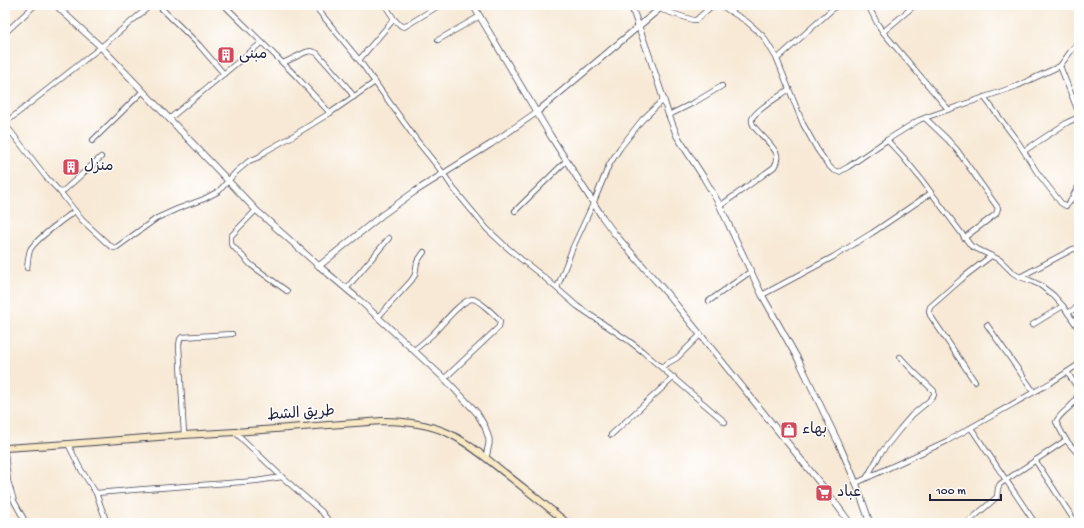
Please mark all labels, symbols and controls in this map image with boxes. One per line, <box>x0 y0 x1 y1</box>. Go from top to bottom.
building icon: مبنى <box>216 45 236 65</box>
place label: مبنى <box>239 46 267 64</box>
building icon: منزل <box>61 157 81 177</box>
place label: منزل <box>84 158 114 176</box>
street label: طريق الشط <box>267 403 335 425</box>
shop icon: بهاء <box>779 420 799 440</box>
place label: بهاء <box>802 421 827 439</box>
scale bar <box>930 476 1001 502</box>
supermarket icon: عباد <box>814 483 834 503</box>
place label: عباد <box>837 484 861 502</box>
text: 100 m <box>935 485 966 499</box>

